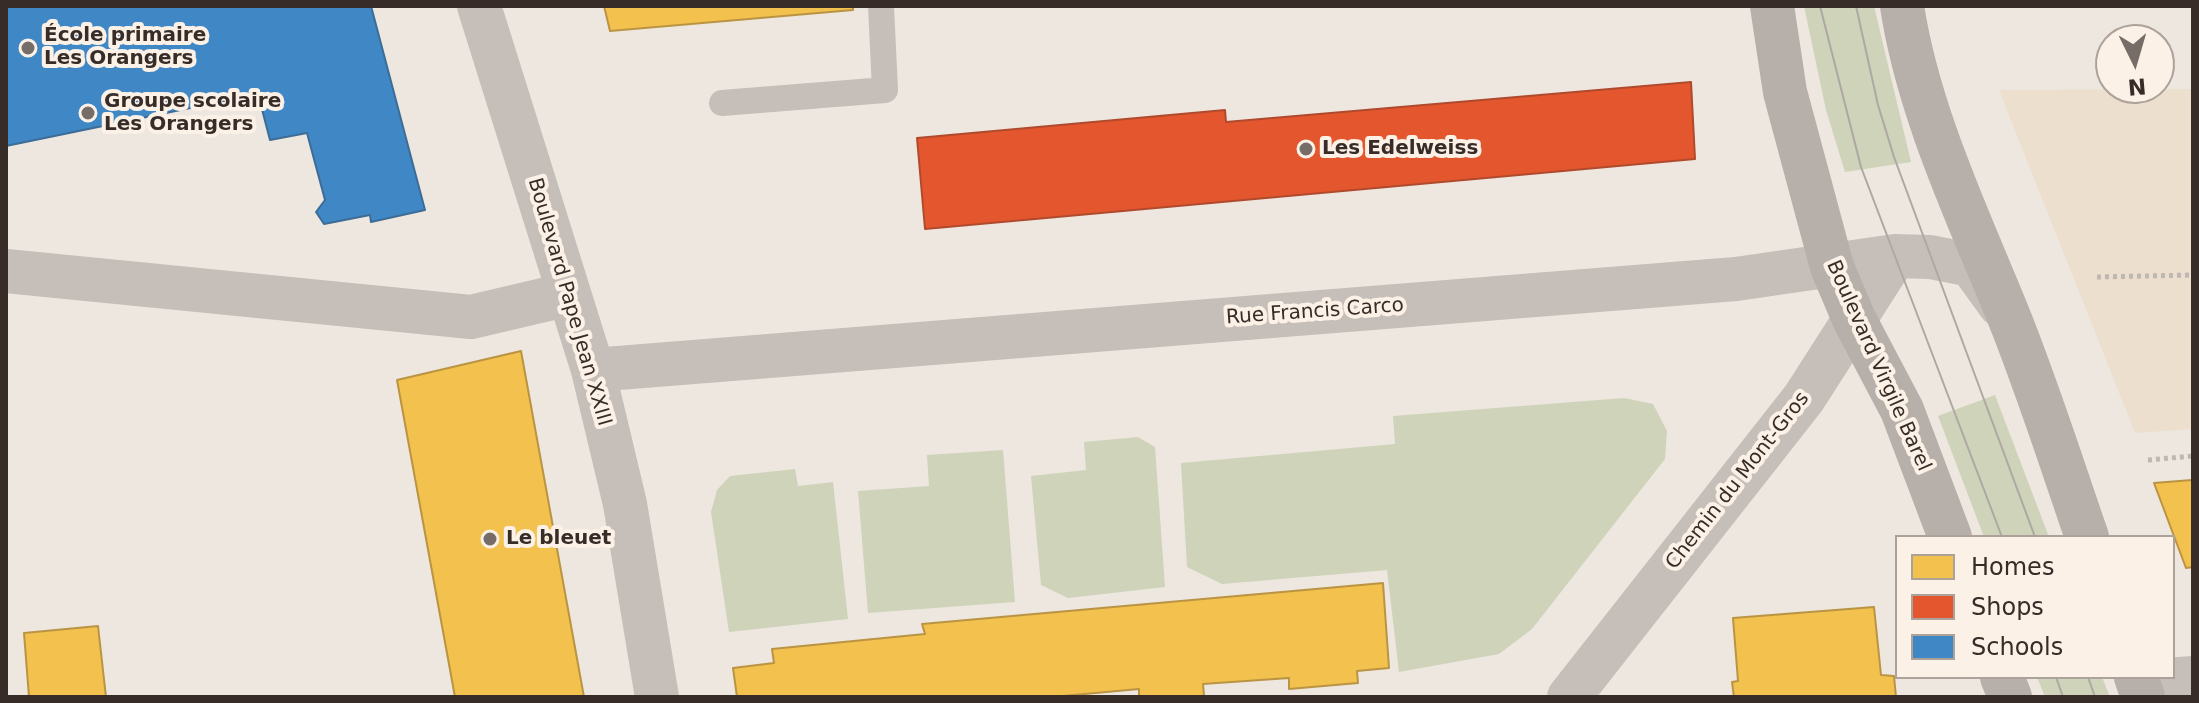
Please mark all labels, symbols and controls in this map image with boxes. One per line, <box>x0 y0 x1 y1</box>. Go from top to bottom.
place label: École primaire Les Orangers <box>44 24 206 71</box>
north arrow <box>2095 24 2175 104</box>
marker: École primaire Les Orangers <box>19 39 37 57</box>
text: N <box>2127 73 2147 100</box>
place label: Groupe scolaire Les Orangers <box>104 90 281 137</box>
marker: Groupe scolaire Les Orangers <box>79 104 97 122</box>
place label: Les Edelweiss <box>1322 137 1478 161</box>
marker: Les Edelweiss <box>1297 140 1315 158</box>
street label: Boulevard Pape Jean XXIII <box>522 175 616 429</box>
street label: Boulevard Virgile Barel <box>1821 257 1935 475</box>
street label: Rue Francis Carco <box>1225 294 1405 330</box>
street label: Chemin du Mont-Gros <box>1661 387 1815 575</box>
place label: Le bleuet <box>506 527 611 551</box>
marker: Le bleuet <box>481 530 499 548</box>
legend <box>1895 535 2175 679</box>
text: Homes <box>1971 553 2054 581</box>
text: Shops <box>1971 593 2044 621</box>
text: Schools <box>1971 633 2063 661</box>

